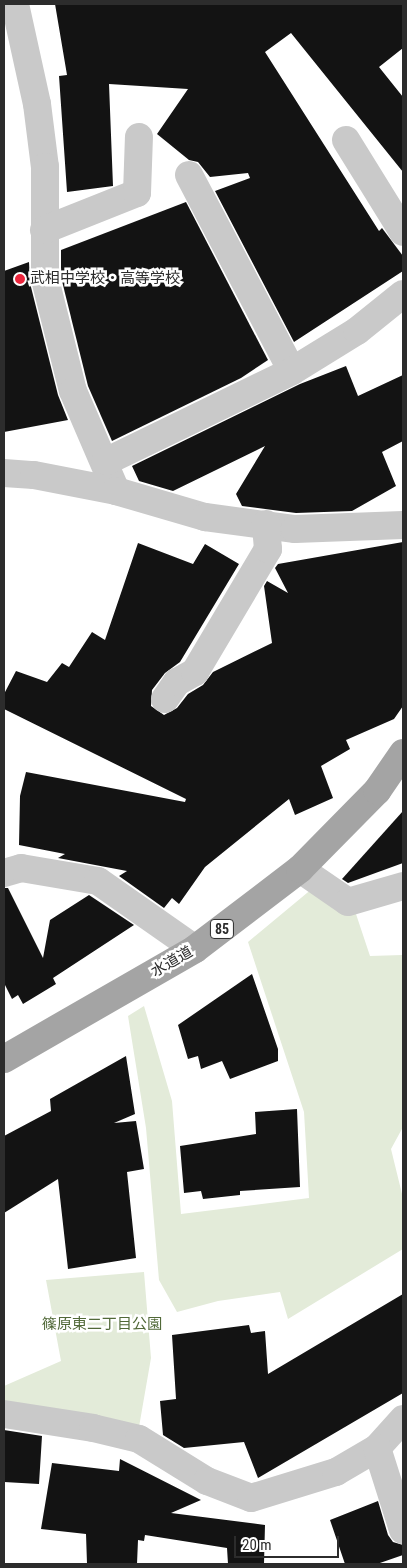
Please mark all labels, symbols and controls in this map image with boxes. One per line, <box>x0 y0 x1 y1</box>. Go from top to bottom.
place label: 武相中学校・高等学校 <box>30 270 180 288</box>
marker: 武相中学校・高等学校 <box>14 273 26 285</box>
road number: 85 <box>210 918 234 941</box>
street label: 水道道 <box>148 943 196 981</box>
park label: 篠原東二丁目公園 <box>42 1316 162 1334</box>
scale bar <box>237 1526 342 1558</box>
text: 20 m <box>242 1536 272 1554</box>

